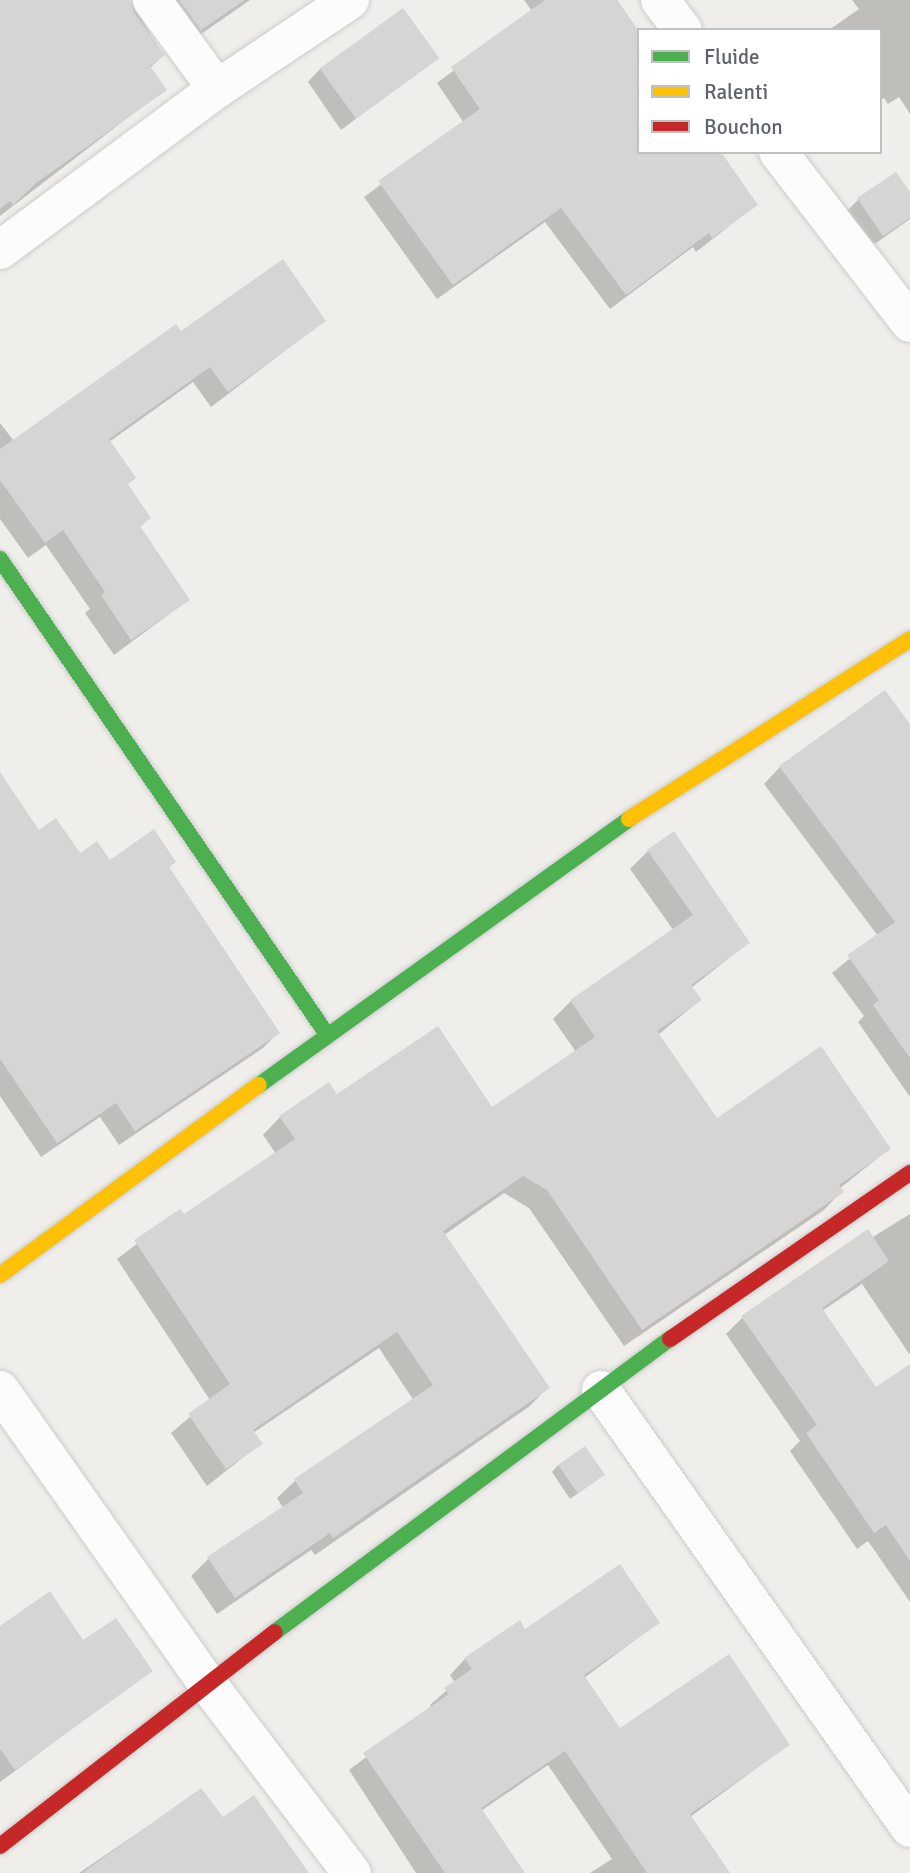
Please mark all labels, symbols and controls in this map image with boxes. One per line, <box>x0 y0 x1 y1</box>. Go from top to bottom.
legend <box>637 28 882 154</box>
text: Fluide <box>704 44 760 70</box>
text: Ralenti <box>704 79 768 105</box>
text: Bouchon <box>704 114 783 140</box>

